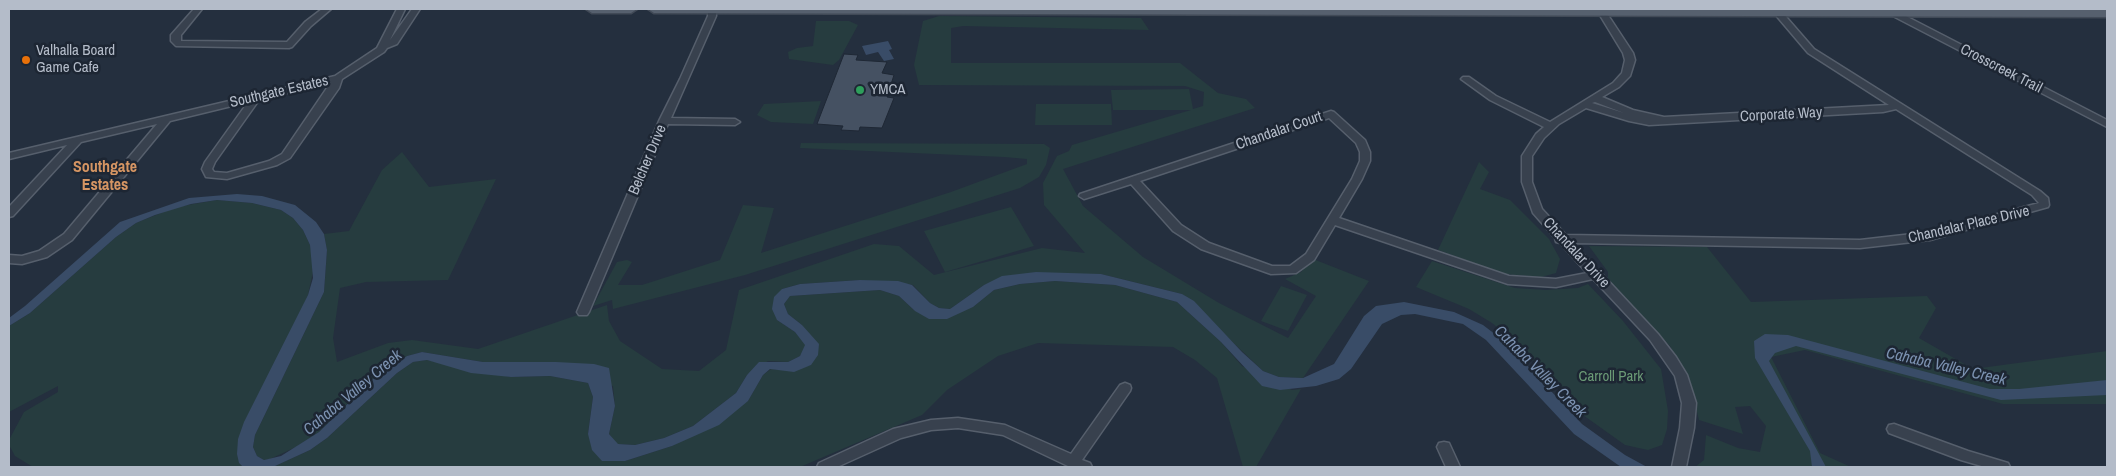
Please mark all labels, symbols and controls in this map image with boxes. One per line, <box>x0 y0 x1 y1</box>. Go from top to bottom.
street label: Crosscreek Trail <box>1957 41 2045 97</box>
place label: Valhalla Board Game Cafe <box>36 42 115 77</box>
marker: Valhalla Board Game Cafe <box>20 54 32 66</box>
street label: Southgate Estates <box>228 72 330 112</box>
place label: YMCA <box>870 81 906 99</box>
marker: YMCA <box>854 84 866 96</box>
street label: Corporate Way <box>1739 104 1823 126</box>
street label: Chandalar Court <box>1233 108 1325 154</box>
street label: Belcher Drive <box>625 122 671 198</box>
district label: Southgate Estates <box>73 158 137 196</box>
street label: Chandalar Place Drive <box>1907 202 2031 248</box>
street label: Chandalar Drive <box>1539 214 1613 292</box>
water label: Cahaba Valley Creek <box>1490 322 1590 422</box>
water label: Cahaba Valley Creek <box>1884 344 2008 390</box>
water label: Cahaba Valley Creek <box>300 346 406 440</box>
park label: Carroll Park <box>1579 368 1643 386</box>

